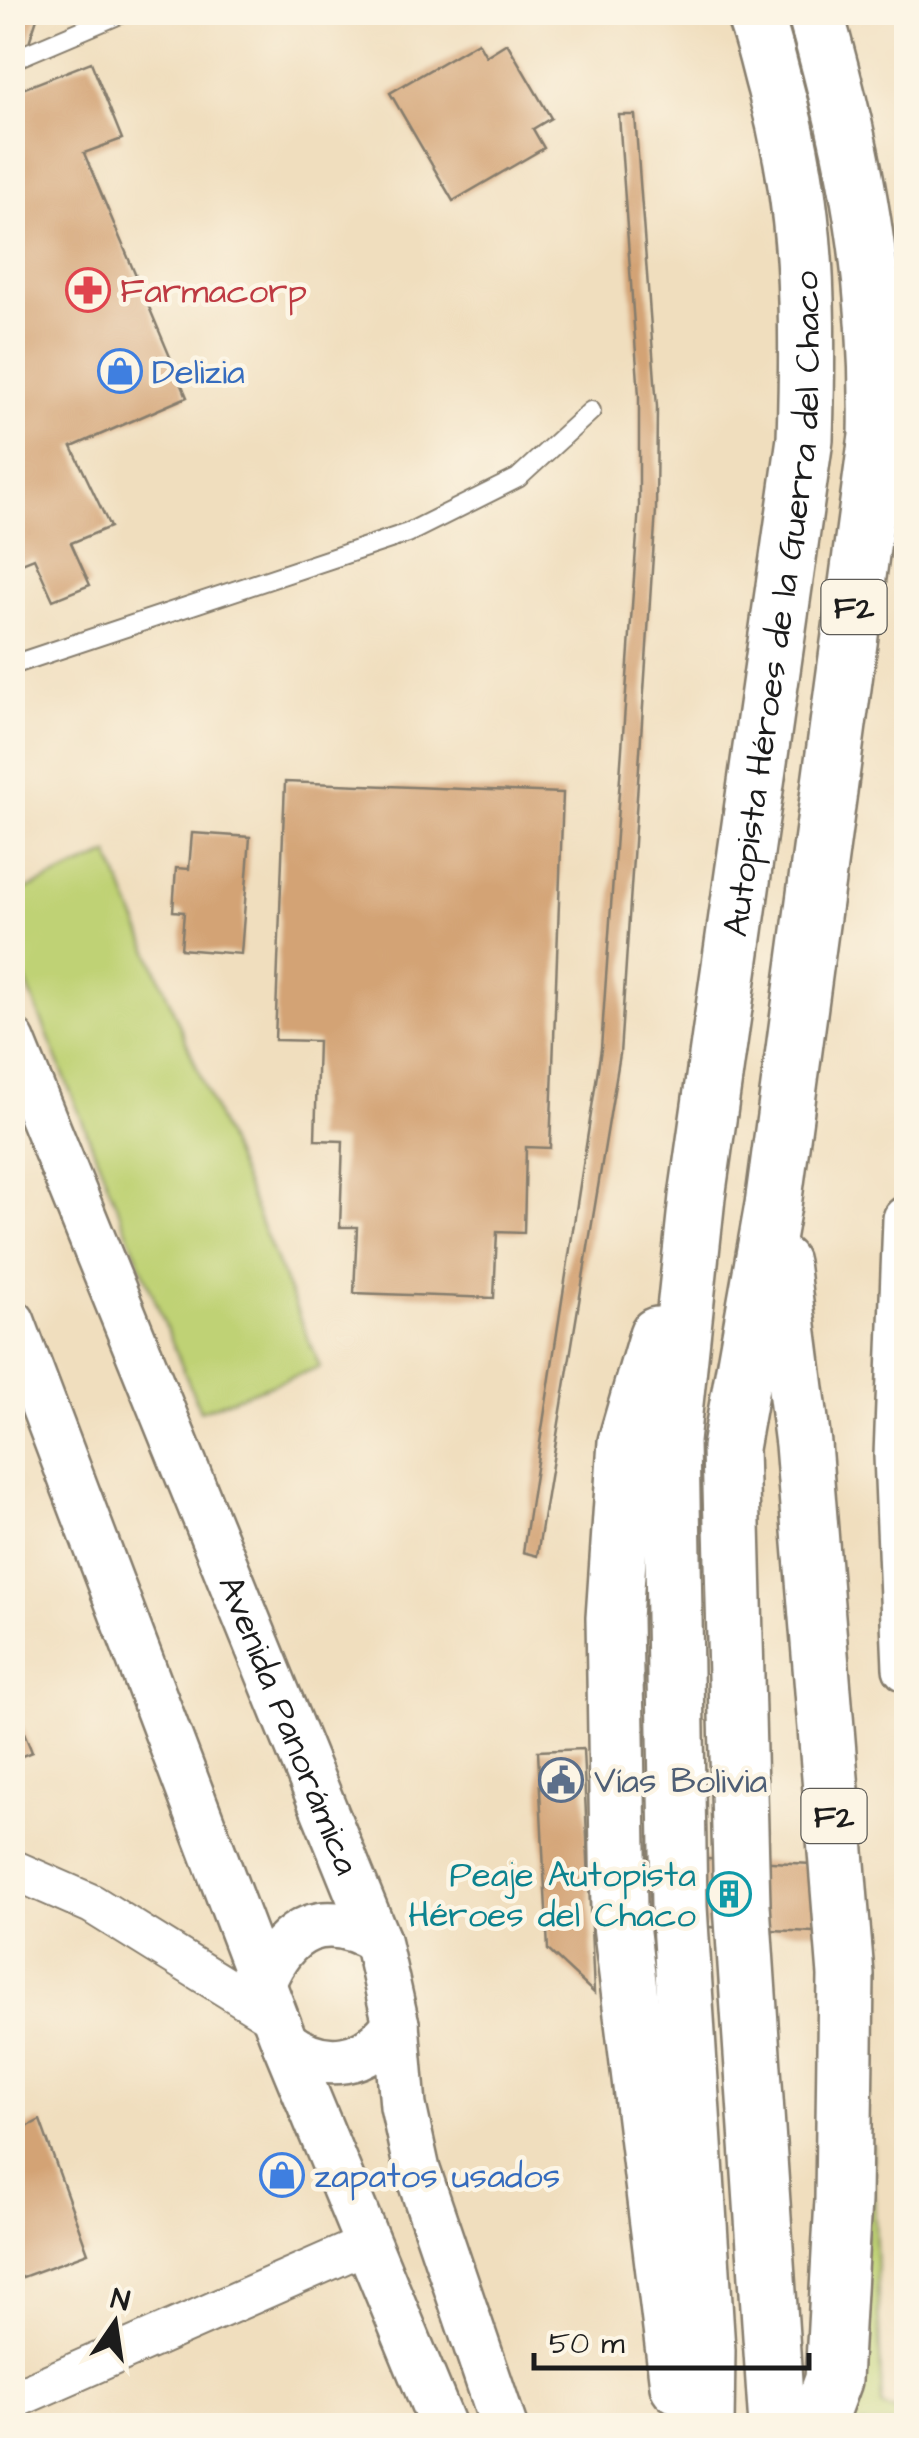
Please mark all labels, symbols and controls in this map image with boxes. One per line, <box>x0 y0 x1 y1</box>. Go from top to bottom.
pharmacy icon: Farmacorp <box>65 267 111 313</box>
place label: Farmacorp <box>120 267 307 316</box>
street label: Autopista Héroes de la Guerra del Chaco <box>711 269 833 940</box>
shop icon: Delizia <box>97 348 143 394</box>
place label: Delizia <box>152 348 245 397</box>
road number: F2 <box>822 580 886 634</box>
street label: Avenida Panorámica <box>206 1568 371 1883</box>
public building icon: Vías Bolivia <box>538 1757 584 1803</box>
place label: Vías Bolivia <box>594 1757 767 1806</box>
road number: F2 <box>802 1789 866 1843</box>
place label: Peaje Autopista Héroes del Chaco <box>408 1851 696 1940</box>
building icon: Peaje Autopista Héroes del Chaco <box>706 1871 752 1917</box>
shop icon: zapatos usados <box>259 2152 305 2198</box>
place label: zapatos usados <box>314 2152 560 2201</box>
north arrow <box>65 2273 165 2373</box>
text: N <box>107 2279 134 2321</box>
scale bar <box>534 2308 809 2370</box>
text: 50 m <box>549 2323 625 2365</box>

